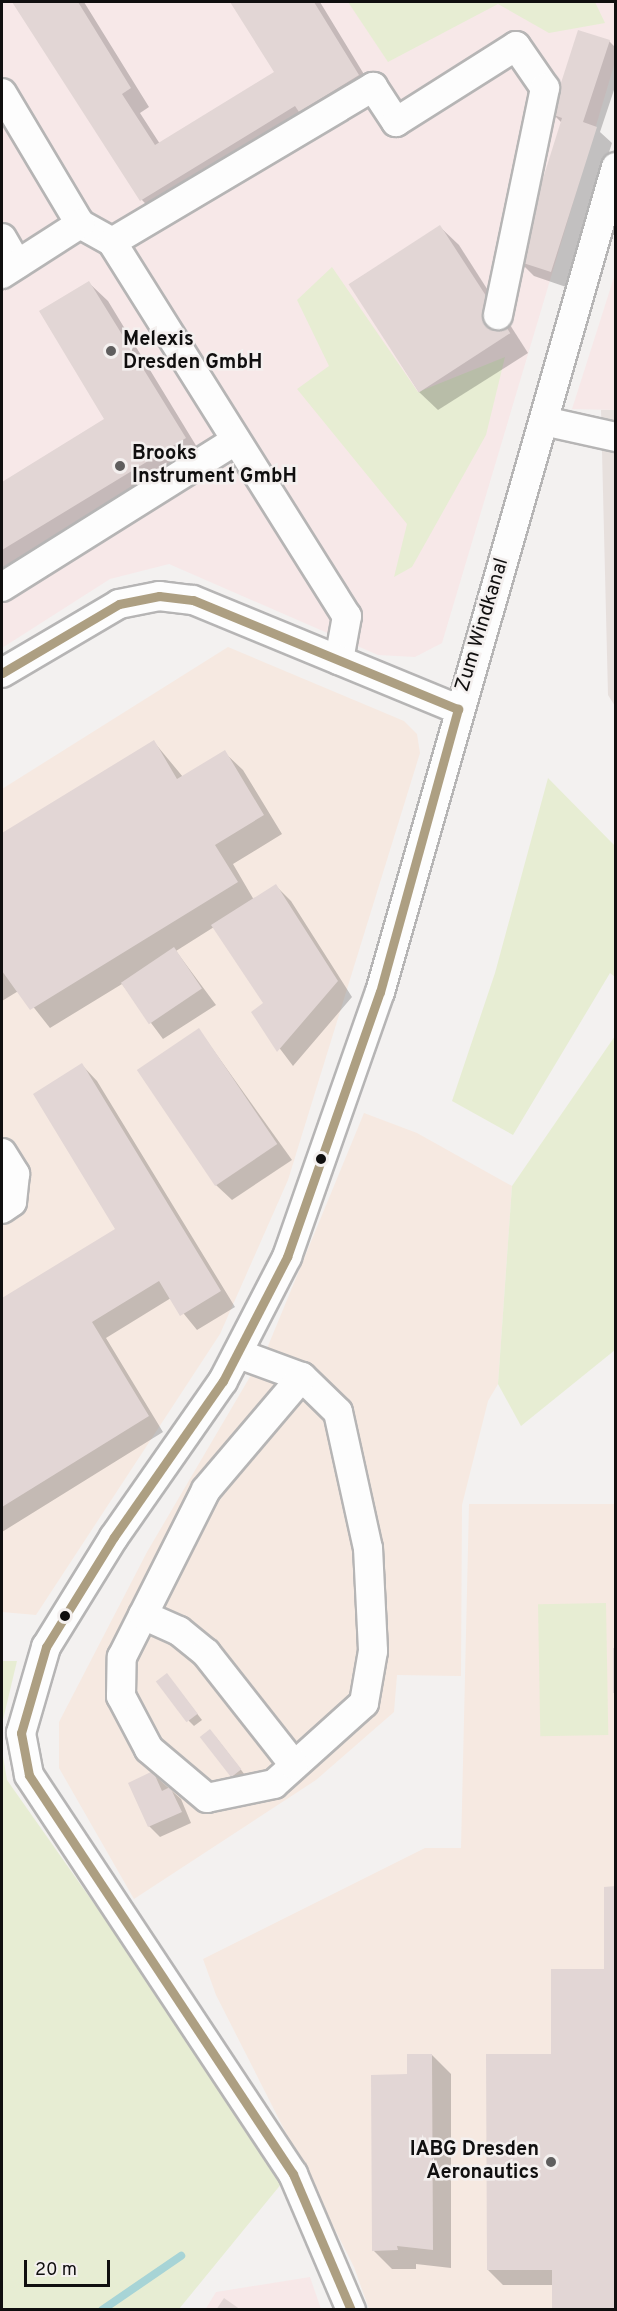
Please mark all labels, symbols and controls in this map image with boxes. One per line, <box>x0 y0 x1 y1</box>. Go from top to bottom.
place label: Melexis Dresden GmbH <box>123 328 262 375</box>
marker: Melexis Dresden GmbH <box>104 344 118 358</box>
place label: Brooks Instrument GmbH <box>132 442 297 489</box>
marker: Brooks Instrument GmbH <box>113 459 127 473</box>
street label: Zum Windkanal <box>451 555 515 695</box>
unlabelled marker <box>315 1153 327 1165</box>
unlabelled marker <box>59 1610 71 1622</box>
place label: IABG Dresden Aeronautics <box>410 2138 539 2185</box>
marker: IABG Dresden Aeronautics <box>544 2155 558 2169</box>
scale bar <box>27 2248 112 2286</box>
text: 20 m <box>35 2259 77 2282</box>

